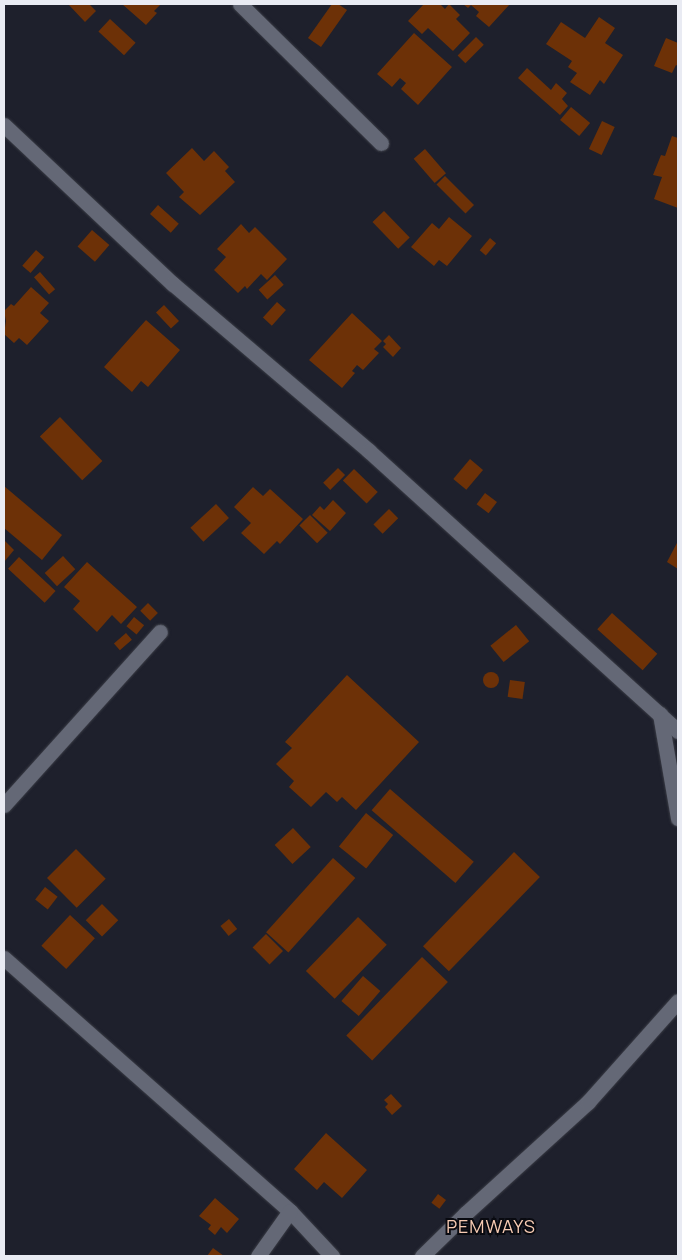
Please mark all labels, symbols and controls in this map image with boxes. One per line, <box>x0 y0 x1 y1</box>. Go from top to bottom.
district label: PEMWAYS <box>445 1215 537 1237</box>

